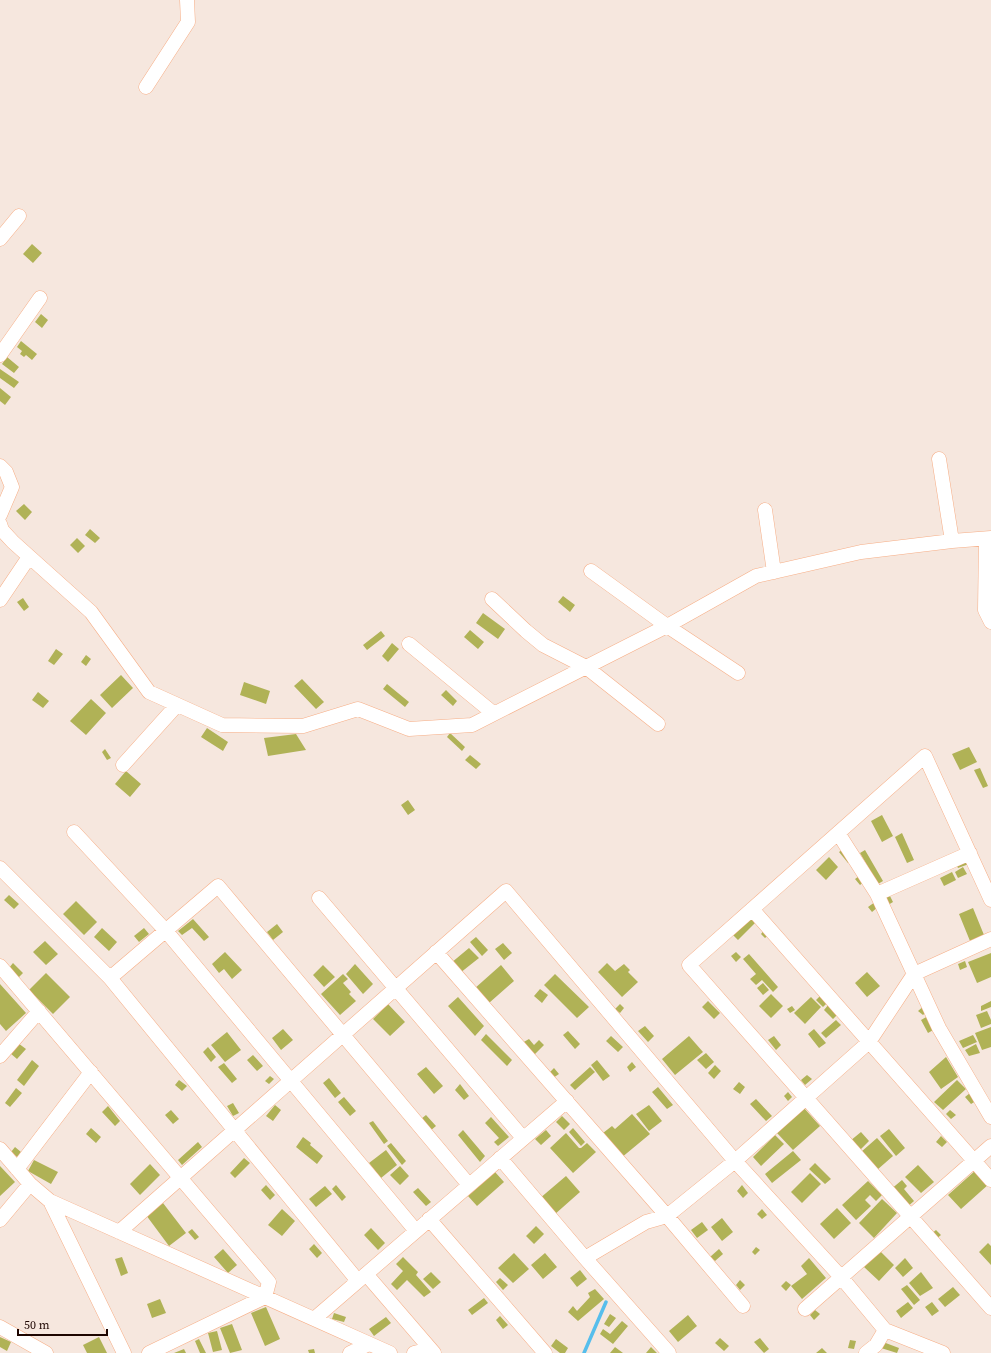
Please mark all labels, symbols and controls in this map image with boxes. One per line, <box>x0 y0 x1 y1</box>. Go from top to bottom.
scale bar <box>18 1311 107 1337</box>
text: 50 m <box>24 1317 50 1333</box>

